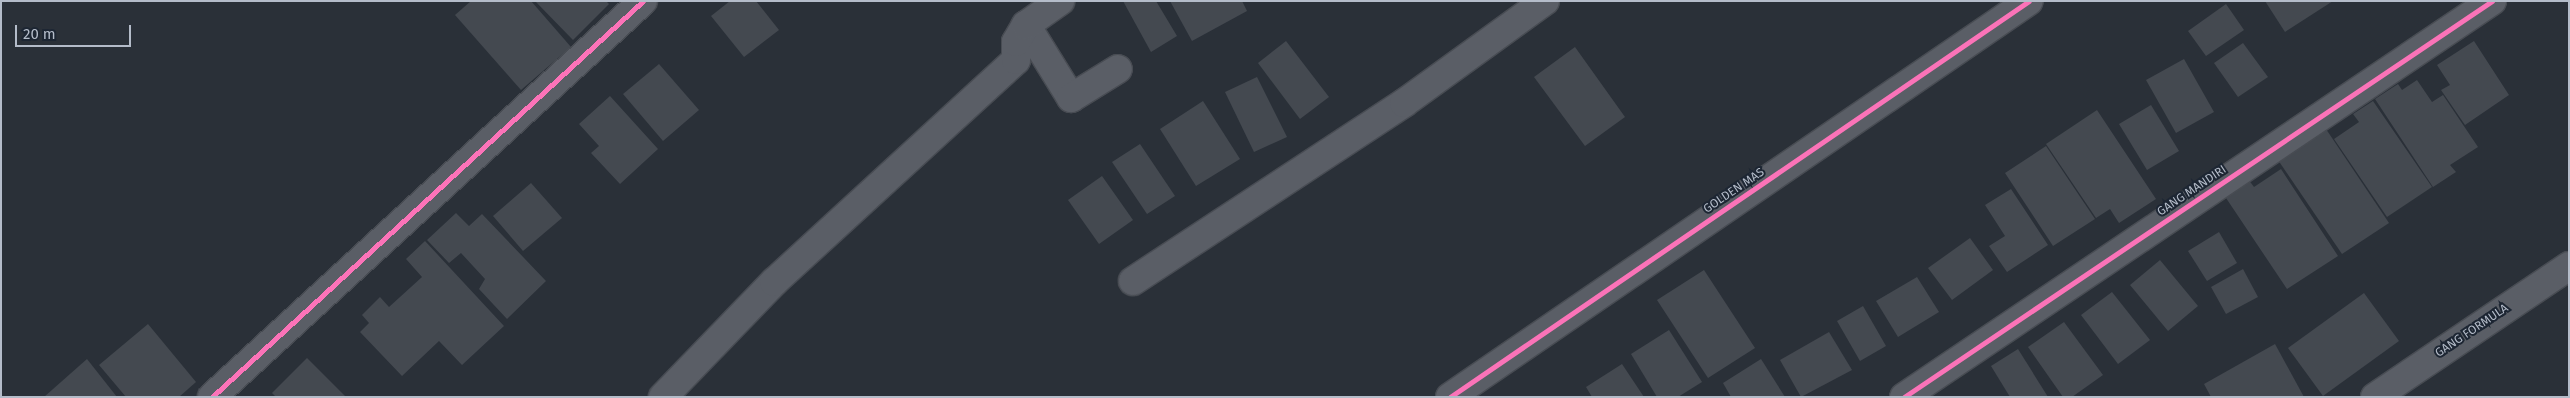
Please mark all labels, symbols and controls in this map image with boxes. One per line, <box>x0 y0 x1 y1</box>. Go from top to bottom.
scale bar <box>18 15 134 47</box>
text: 20 m <box>23 25 56 43</box>
street label: GANG MANDIRI <box>2155 163 2229 219</box>
street label: GOLDEN MAS <box>1701 165 1767 217</box>
street label: GANG FORMULA <box>2433 301 2511 361</box>

